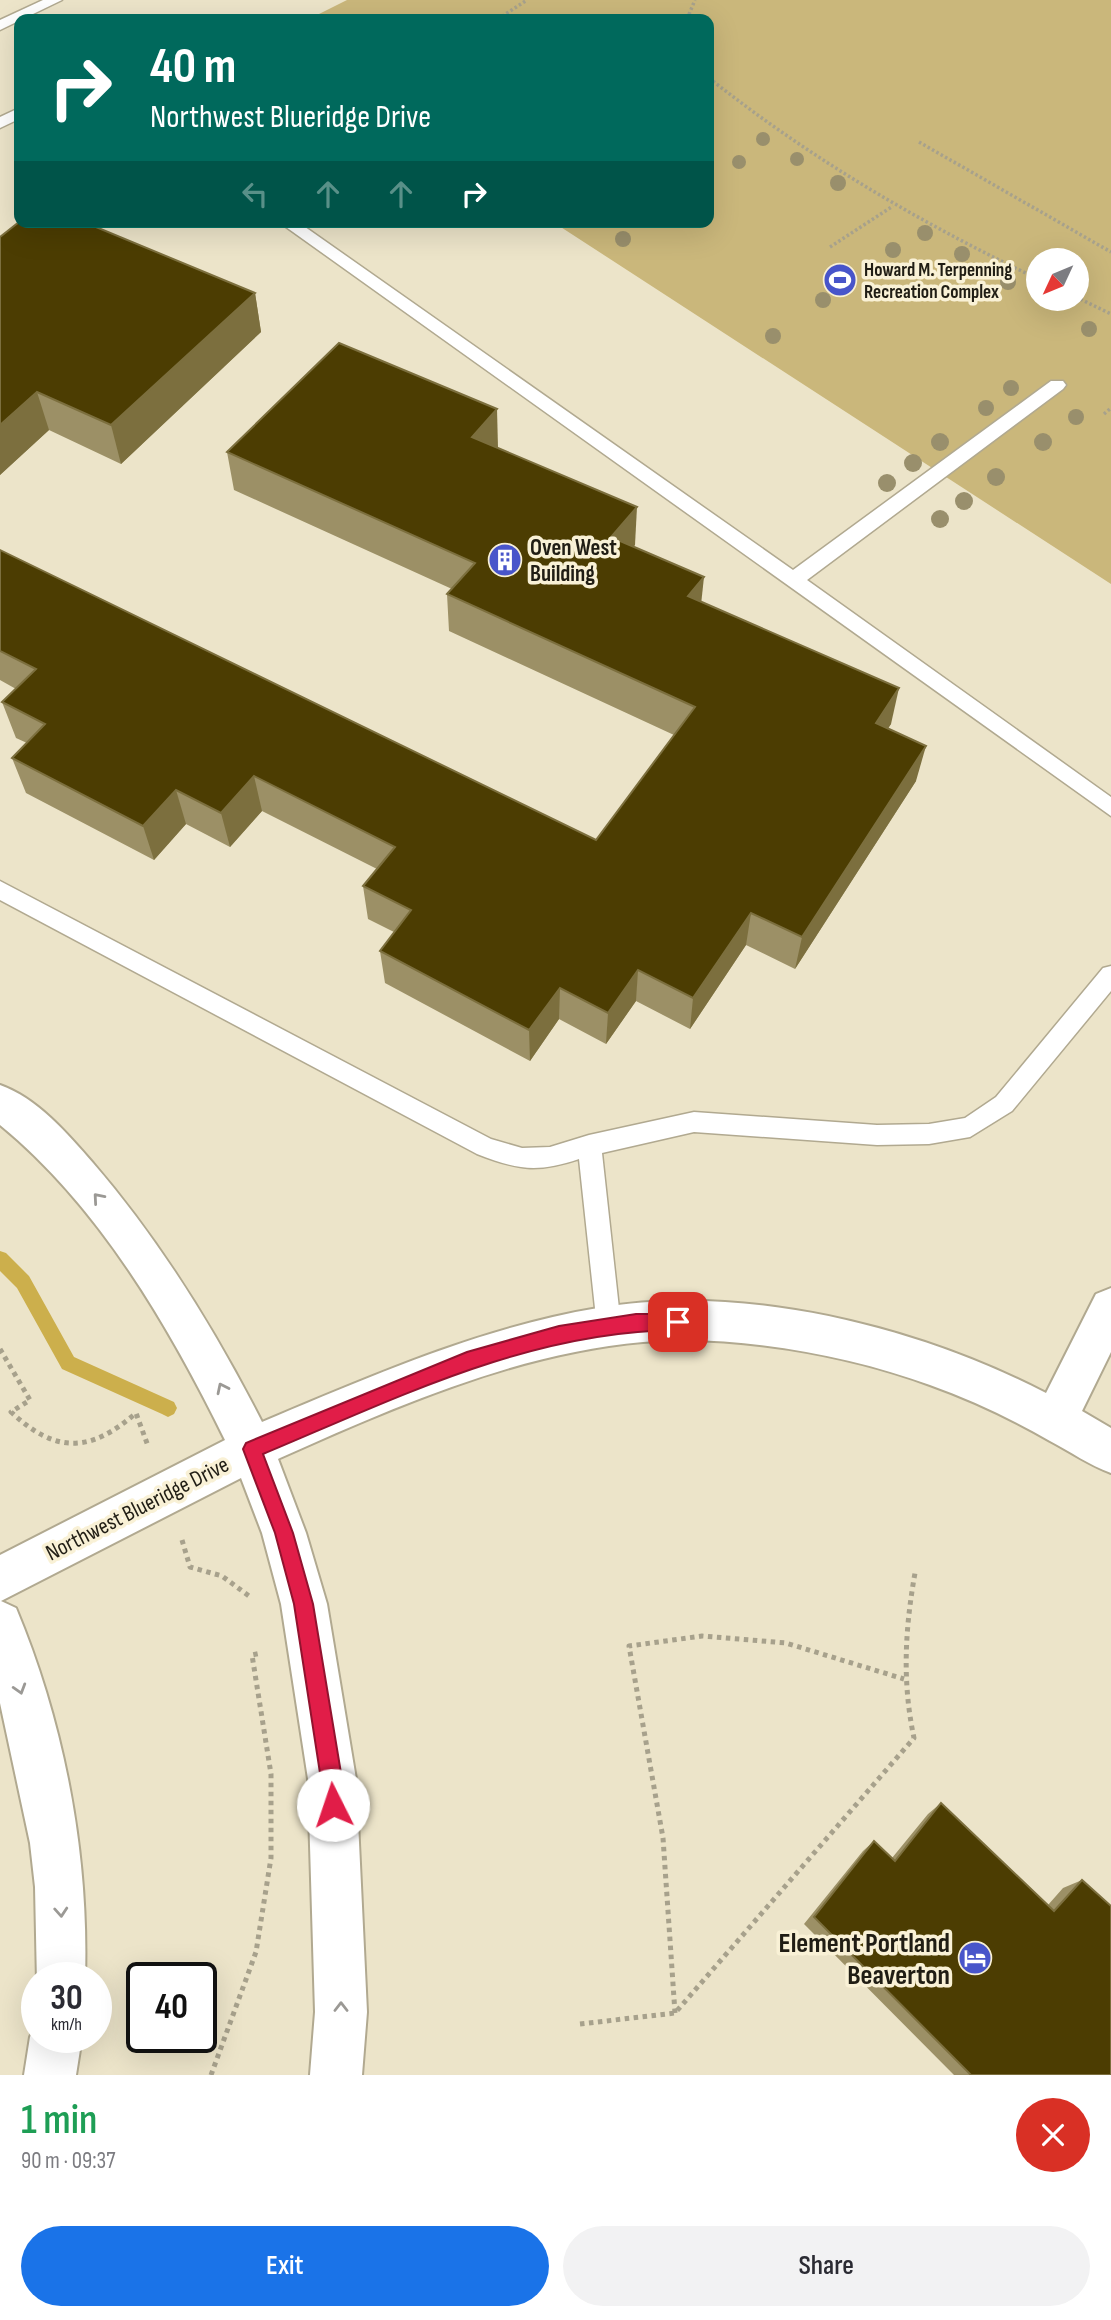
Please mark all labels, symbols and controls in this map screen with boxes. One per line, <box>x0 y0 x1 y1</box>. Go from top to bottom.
text: 40 m <box>150 38 236 97</box>
icon: right <box>35 42 126 133</box>
text: Northwest Blueridge Drive <box>150 98 431 137</box>
icon: left <box>236 175 274 213</box>
icon: ahead <box>309 175 347 213</box>
icon: ahead <box>382 175 420 213</box>
icon: right <box>455 175 493 213</box>
north arrow <box>1026 248 1088 312</box>
map controls <box>1026 248 1089 311</box>
place label: Howard M. Terpenning Recreation Complex <box>864 259 1012 304</box>
sports icon: Howard M. Terpenning Recreation Complex <box>821 261 859 299</box>
place label: Oven West Building <box>530 534 617 588</box>
building icon: Oven West Building <box>486 541 524 579</box>
one-way arrow <box>94 1194 106 1207</box>
pin <box>648 1292 708 1352</box>
icon: arrive <box>659 1303 697 1341</box>
one-way arrow <box>216 1383 230 1395</box>
street label: Northwest Blueridge Drive <box>41 1451 234 1567</box>
one-way arrow <box>12 1683 27 1695</box>
position arrow <box>296 1768 370 1842</box>
one-way arrow <box>53 1907 68 1918</box>
place label: Element Portland Beaverton <box>778 1927 950 1992</box>
hotel icon: Element Portland Beaverton <box>956 1939 994 1977</box>
speed limit sign: 40 <box>126 1962 217 2053</box>
text: 30 <box>50 1977 83 2020</box>
one-way arrow <box>333 2001 349 2012</box>
text: km/h <box>51 2014 82 2035</box>
text: 1 min <box>21 2095 97 2146</box>
button: close <box>1016 2098 1090 2172</box>
text: 90 m · 09:37 <box>21 2147 115 2175</box>
button: Exit <box>21 2226 549 2306</box>
button: Share <box>563 2226 1090 2306</box>

